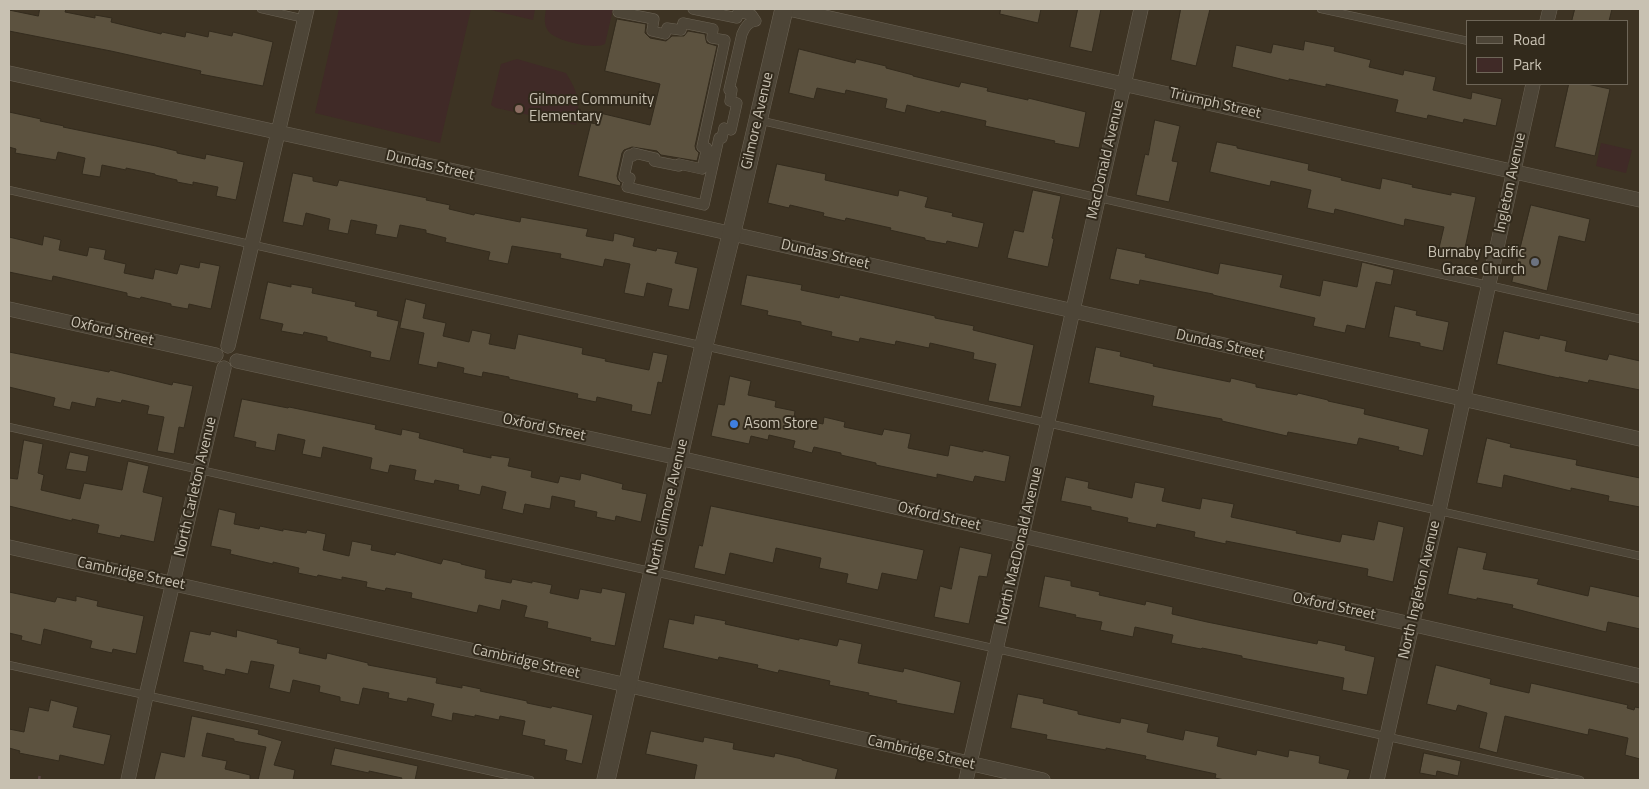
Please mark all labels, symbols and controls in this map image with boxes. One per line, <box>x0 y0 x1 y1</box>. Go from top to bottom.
legend <box>1466 20 1629 85</box>
text: Road <box>1513 28 1545 51</box>
text: Park <box>1513 53 1542 76</box>
street label: Gilmore Avenue <box>738 71 778 171</box>
street label: Triumph Street <box>1167 85 1263 123</box>
place label: Gilmore Community Elementary <box>529 91 654 126</box>
street label: MacDonald Avenue <box>1084 99 1128 221</box>
marker: Gilmore Community Elementary <box>513 103 525 115</box>
street label: Ingleton Avenue <box>1492 131 1530 235</box>
street label: Dundas Street <box>384 147 476 185</box>
street label: Dundas Street <box>779 236 871 274</box>
place label: Burnaby Pacific Grace Church <box>1428 244 1525 279</box>
marker: Burnaby Pacific Grace Church <box>1529 256 1541 268</box>
street label: Oxford Street <box>69 314 155 350</box>
street label: Dundas Street <box>1174 326 1266 364</box>
street label: Oxford Street <box>501 410 587 446</box>
street label: North Carleton Avenue <box>171 415 221 559</box>
place label: Asom Store <box>744 415 817 433</box>
marker: Asom Store <box>728 418 740 430</box>
street label: North Gilmore Avenue <box>644 437 692 577</box>
street label: North MacDonald Avenue <box>993 465 1047 627</box>
street label: Oxford Street <box>896 499 982 535</box>
street label: North Ingleton Avenue <box>1395 519 1445 661</box>
street label: Cambridge Street <box>75 554 187 594</box>
street label: Oxford Street <box>1291 589 1377 625</box>
street label: Cambridge Street <box>470 641 582 683</box>
street label: Cambridge Street <box>865 732 977 774</box>

